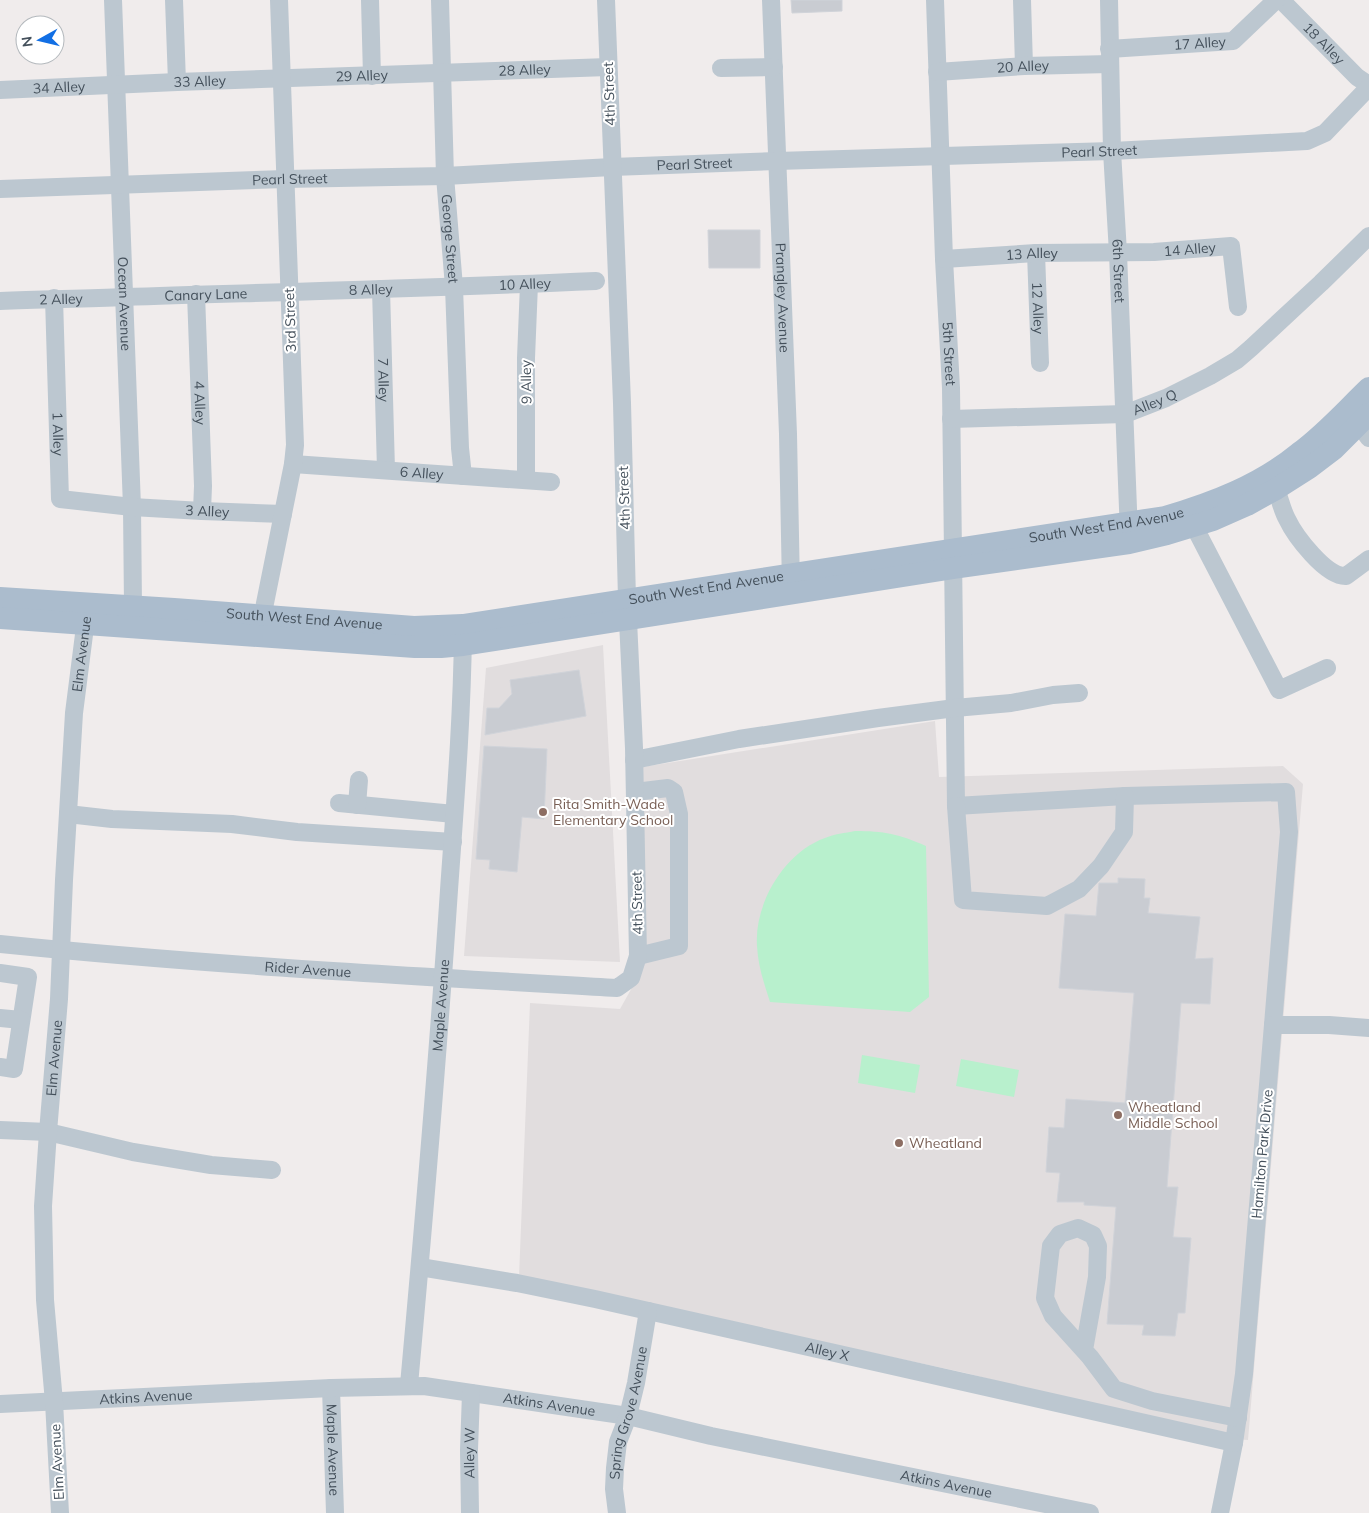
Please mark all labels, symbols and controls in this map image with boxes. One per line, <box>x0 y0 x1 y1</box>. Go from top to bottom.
north arrow <box>15 15 65 65</box>
street label: 18 Alley <box>1299 18 1349 69</box>
street label: 17 Alley <box>1173 32 1227 54</box>
text: N <box>17 35 37 48</box>
street label: 20 Alley <box>996 56 1050 77</box>
street label: 28 Alley <box>498 60 552 80</box>
street label: 4th Street <box>599 62 619 126</box>
street label: 29 Alley <box>335 66 389 85</box>
street label: 33 Alley <box>173 71 227 91</box>
street label: 34 Alley <box>32 77 86 98</box>
street label: Pearl Street <box>1061 141 1138 162</box>
street label: Pearl Street <box>656 154 733 174</box>
street label: Pearl Street <box>252 169 328 189</box>
street label: George Street <box>438 193 463 284</box>
street label: 6th Street <box>1108 238 1129 303</box>
street label: 14 Alley <box>1163 238 1217 260</box>
street label: Prangley Avenue <box>772 243 794 353</box>
street label: 13 Alley <box>1005 244 1059 264</box>
street label: Ocean Avenue <box>114 256 135 351</box>
street label: 10 Alley <box>498 274 552 294</box>
street label: 8 Alley <box>349 280 394 299</box>
street label: 12 Alley <box>1028 281 1048 335</box>
street label: Canary Lane <box>164 284 248 305</box>
street label: 3rd Street <box>280 288 300 352</box>
street label: 2 Alley <box>39 289 84 309</box>
street label: 5th Street <box>938 321 960 386</box>
street label: 7 Alley <box>374 358 393 403</box>
street label: 9 Alley <box>517 359 535 404</box>
street label: 4 Alley <box>190 381 210 426</box>
street label: Alley Q <box>1130 385 1180 419</box>
street label: 1 Alley <box>48 412 68 457</box>
street label: 6 Alley <box>399 462 445 484</box>
street label: 4th Street <box>614 466 634 530</box>
street label: 3 Alley <box>185 501 230 521</box>
street label: South West End Avenue <box>1028 503 1186 547</box>
street label: South West End Avenue <box>627 567 785 608</box>
street label: South West End Avenue <box>225 604 383 634</box>
street label: Elm Avenue <box>68 615 95 693</box>
place label: Rita Smith-Wade Elementary School <box>553 795 673 829</box>
marker: Rita Smith-Wade Elementary School <box>537 806 549 818</box>
street label: 4th Street <box>627 871 647 935</box>
street label: Rider Avenue <box>264 957 352 981</box>
street label: Maple Avenue <box>428 959 453 1052</box>
street label: Elm Avenue <box>42 1019 66 1097</box>
street label: Hamilton Park Drive <box>1247 1089 1277 1219</box>
place label: Wheatland Middle School <box>1128 1098 1218 1132</box>
marker: Wheatland Middle School <box>1112 1109 1124 1121</box>
place label: Wheatland <box>909 1134 982 1152</box>
marker: Wheatland <box>893 1137 905 1149</box>
street label: Alley X <box>803 1338 851 1365</box>
street label: Spring Grove Avenue <box>605 1345 651 1480</box>
street label: Atkins Avenue <box>99 1386 193 1408</box>
street label: Atkins Avenue <box>502 1389 597 1420</box>
street label: Maple Avenue <box>323 1404 343 1496</box>
street label: Elm Avenue <box>46 1423 68 1501</box>
street label: Alley W <box>460 1427 479 1479</box>
street label: Atkins Avenue <box>899 1466 994 1502</box>

